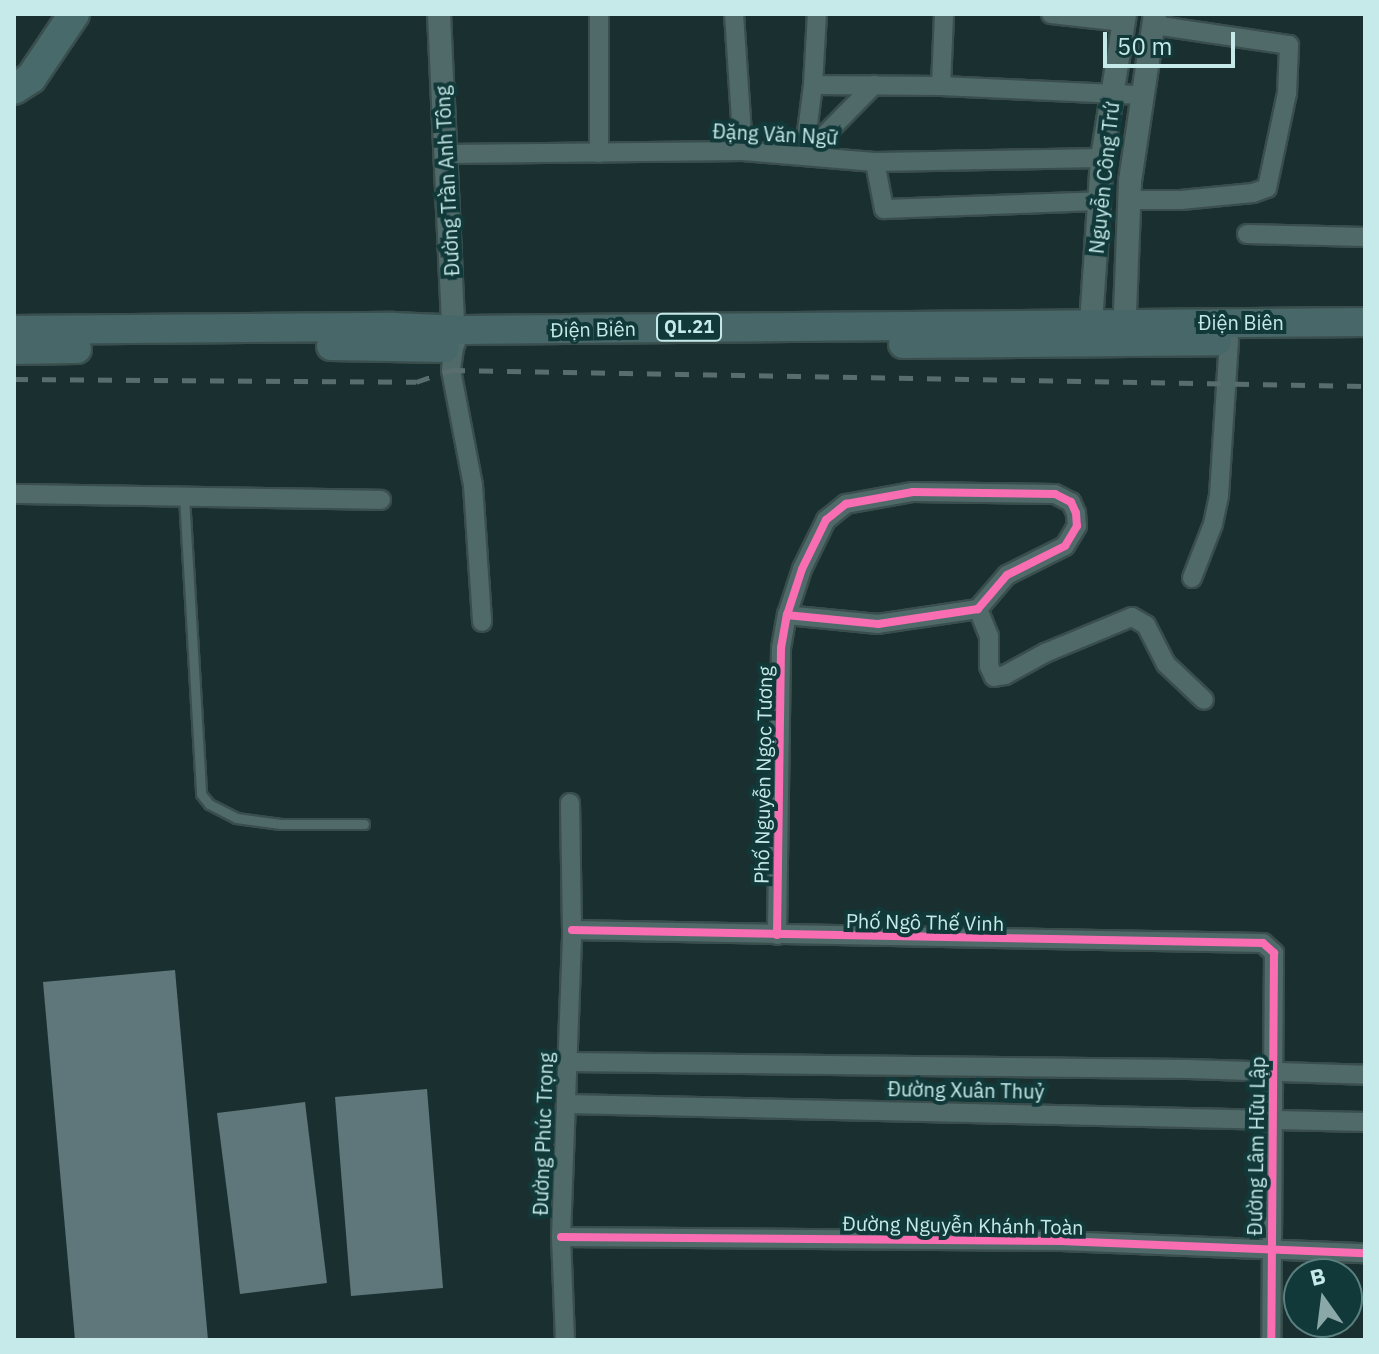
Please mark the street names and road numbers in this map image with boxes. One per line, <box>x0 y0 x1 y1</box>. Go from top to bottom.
street label: Đường Trần Anh Tông <box>430 85 464 277</box>
street label: Nguyễn Công Trứ <box>1084 101 1124 255</box>
street label: Đặng Văn Ngữ <box>712 119 838 149</box>
street label: Điện Biên <box>1198 310 1284 334</box>
road number: QL.21 <box>655 313 723 341</box>
street label: Điện Biên <box>550 316 636 342</box>
street label: Phố Nguyễn Ngọc Tương <box>749 666 777 884</box>
street label: Phố Ngô Thế Vinh <box>846 909 1004 935</box>
street label: Đường Phúc Trọng <box>528 1052 558 1216</box>
street label: Đường Lâm Hữu Lập <box>1242 1056 1270 1236</box>
street label: Đường Xuân Thuỷ <box>887 1077 1045 1103</box>
street label: Đường Nguyễn Khánh Toàn <box>842 1211 1084 1239</box>

